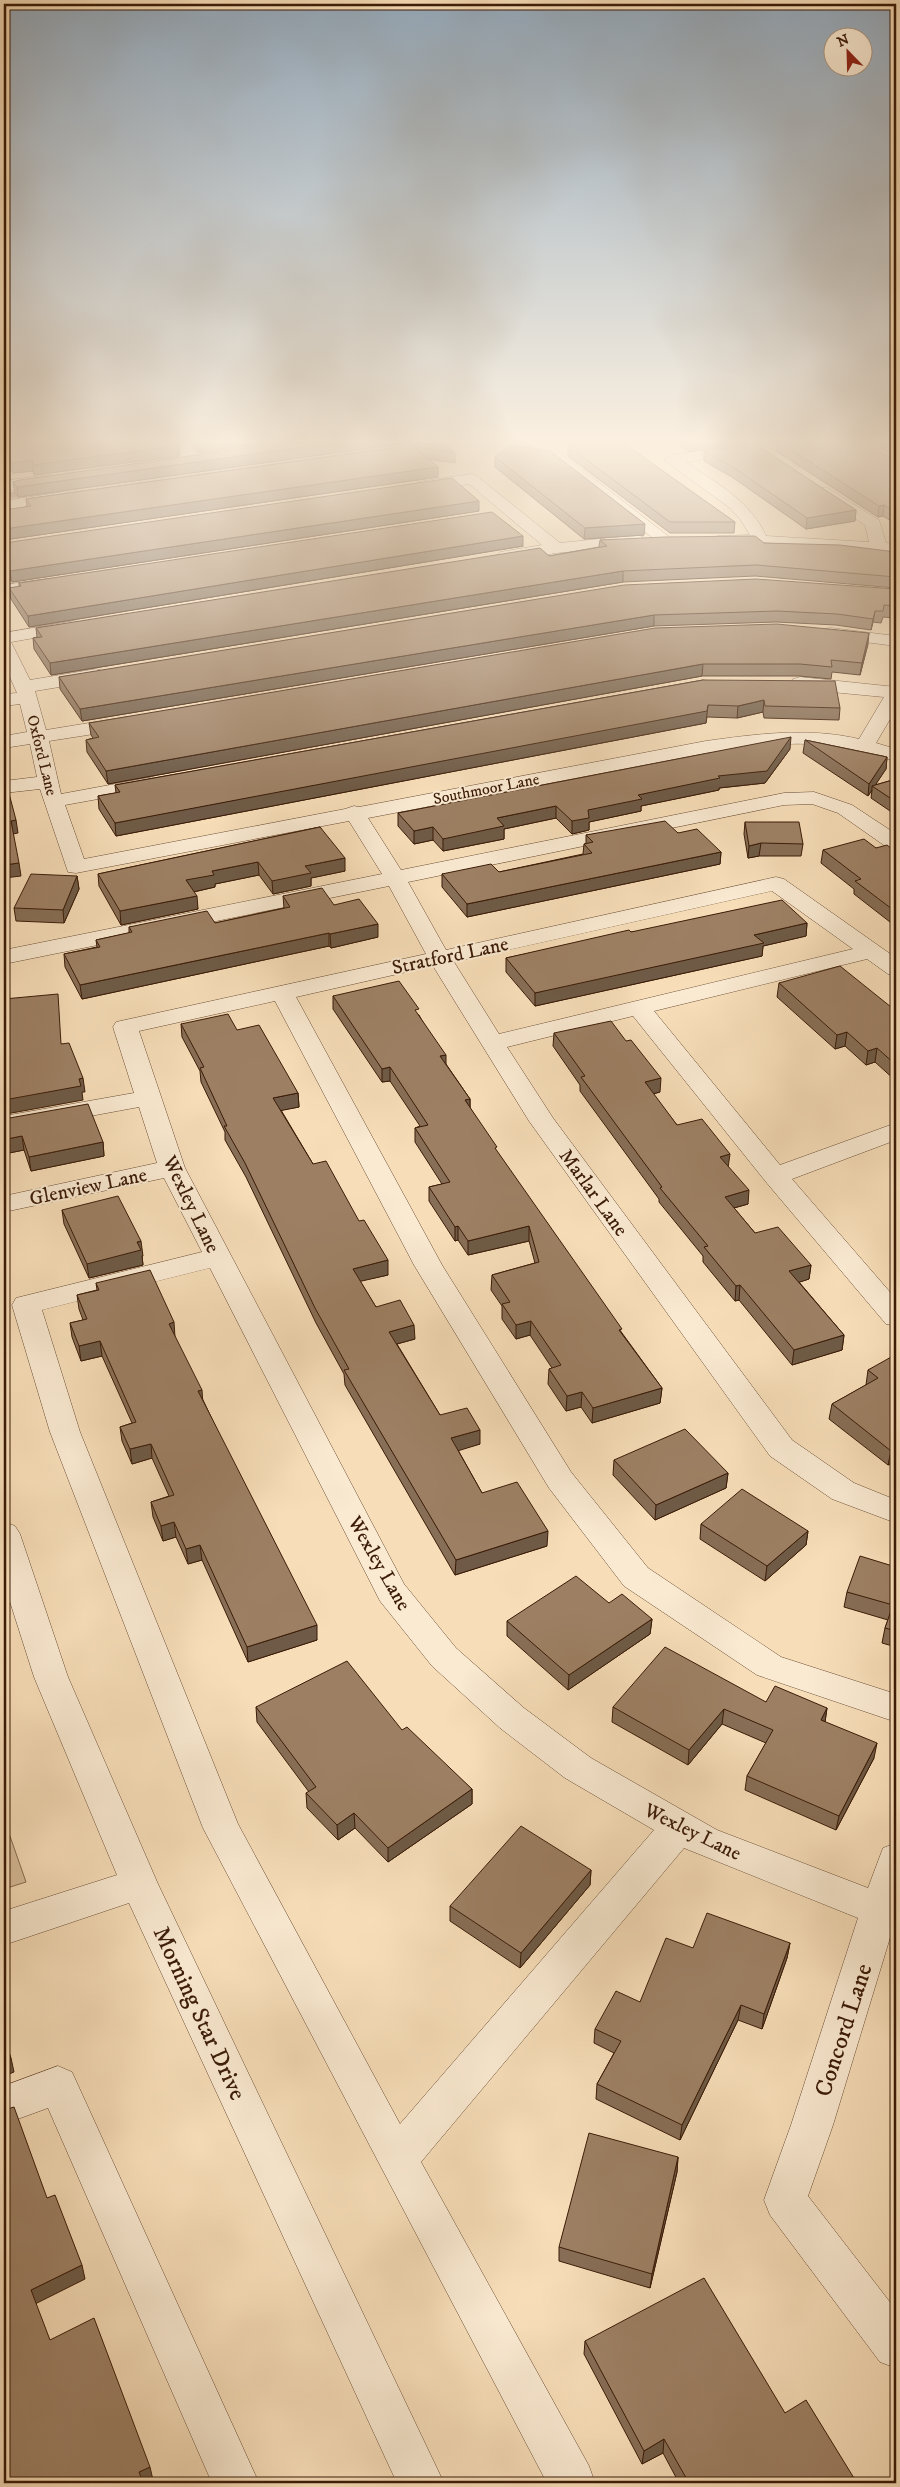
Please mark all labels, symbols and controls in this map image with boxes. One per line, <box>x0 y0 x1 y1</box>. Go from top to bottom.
north arrow <box>822 28 872 78</box>
text: N <box>835 30 853 51</box>
street label: Oxford Lane <box>22 713 62 798</box>
street label: Southmoor Lane <box>432 769 541 809</box>
street label: Stratford Lane <box>390 932 511 981</box>
street label: Marlar Lane <box>553 1144 633 1241</box>
street label: Wexley Lane <box>156 1151 225 1257</box>
street label: Glenview Lane <box>27 1163 149 1212</box>
street label: Wexley Lane <box>341 1511 416 1615</box>
street label: Wexley Lane <box>639 1798 745 1867</box>
street label: Morning Star Drive <box>146 1922 252 2105</box>
street label: Concord Lane <box>808 1960 880 2101</box>

